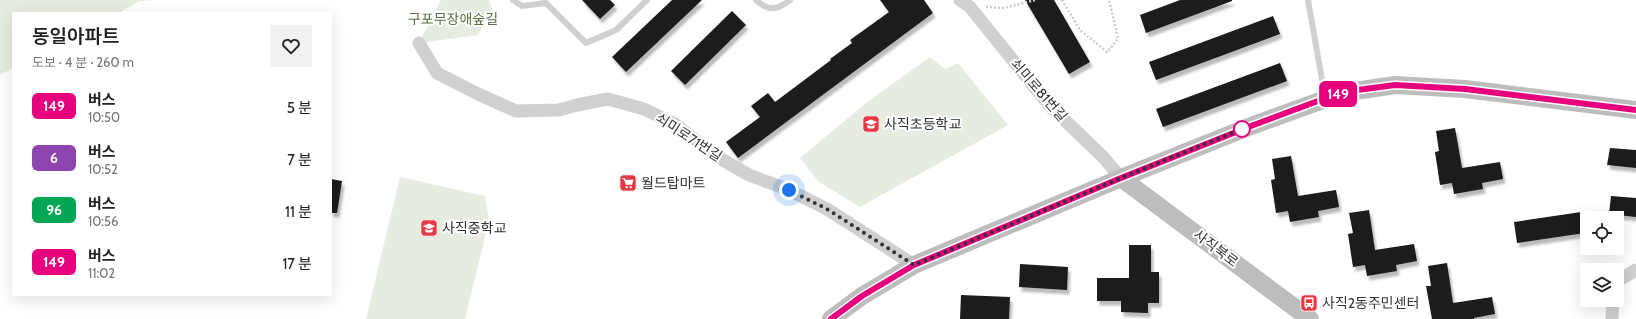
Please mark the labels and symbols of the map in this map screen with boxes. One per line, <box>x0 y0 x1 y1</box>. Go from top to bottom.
park label: 구포무장애숲길 <box>408 10 498 28</box>
street label: 쇠미로81번길 <box>1007 55 1071 125</box>
line badge: 149 <box>1315 81 1361 107</box>
street label: 쇠미로71번길 <box>652 109 726 165</box>
school or university icon: 사직초등학교 <box>861 114 881 134</box>
place label: 사직초등학교 <box>884 115 961 133</box>
unlabelled marker <box>1233 120 1251 138</box>
supermarket icon: 월드탑마트 <box>618 173 638 193</box>
place label: 월드탑마트 <box>641 174 706 192</box>
your location <box>779 180 799 200</box>
school or university icon: 사직중학교 <box>419 218 439 238</box>
place label: 사직중학교 <box>442 219 507 237</box>
street label: 사직북로 <box>1190 225 1242 271</box>
bus stop icon: 사직2동주민센터 <box>1299 293 1319 313</box>
place label: 사직2동주민센터 <box>1322 294 1420 312</box>

